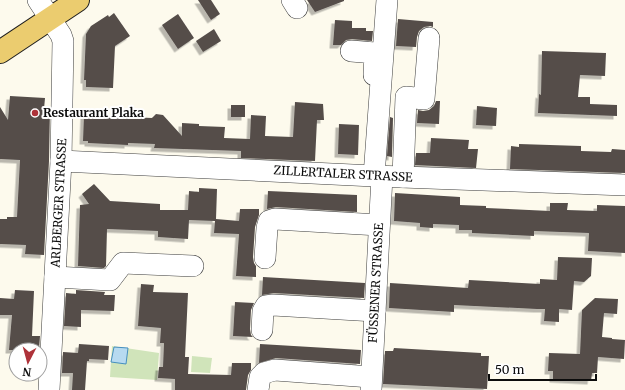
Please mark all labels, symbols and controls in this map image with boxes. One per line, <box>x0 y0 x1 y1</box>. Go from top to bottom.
place label: Restaurant Plaka <box>43 105 144 120</box>
marker: Restaurant Plaka <box>30 108 40 118</box>
street label: ARLBERGER STRASSE <box>48 138 69 269</box>
street label: ZILLERTALER STRASSE <box>273 162 413 185</box>
street label: FÜSSENER STRASSE <box>365 222 386 343</box>
north arrow <box>8 342 48 382</box>
scale bar <box>489 356 596 382</box>
text: 50 m <box>495 362 524 377</box>
text: N <box>22 364 32 379</box>

